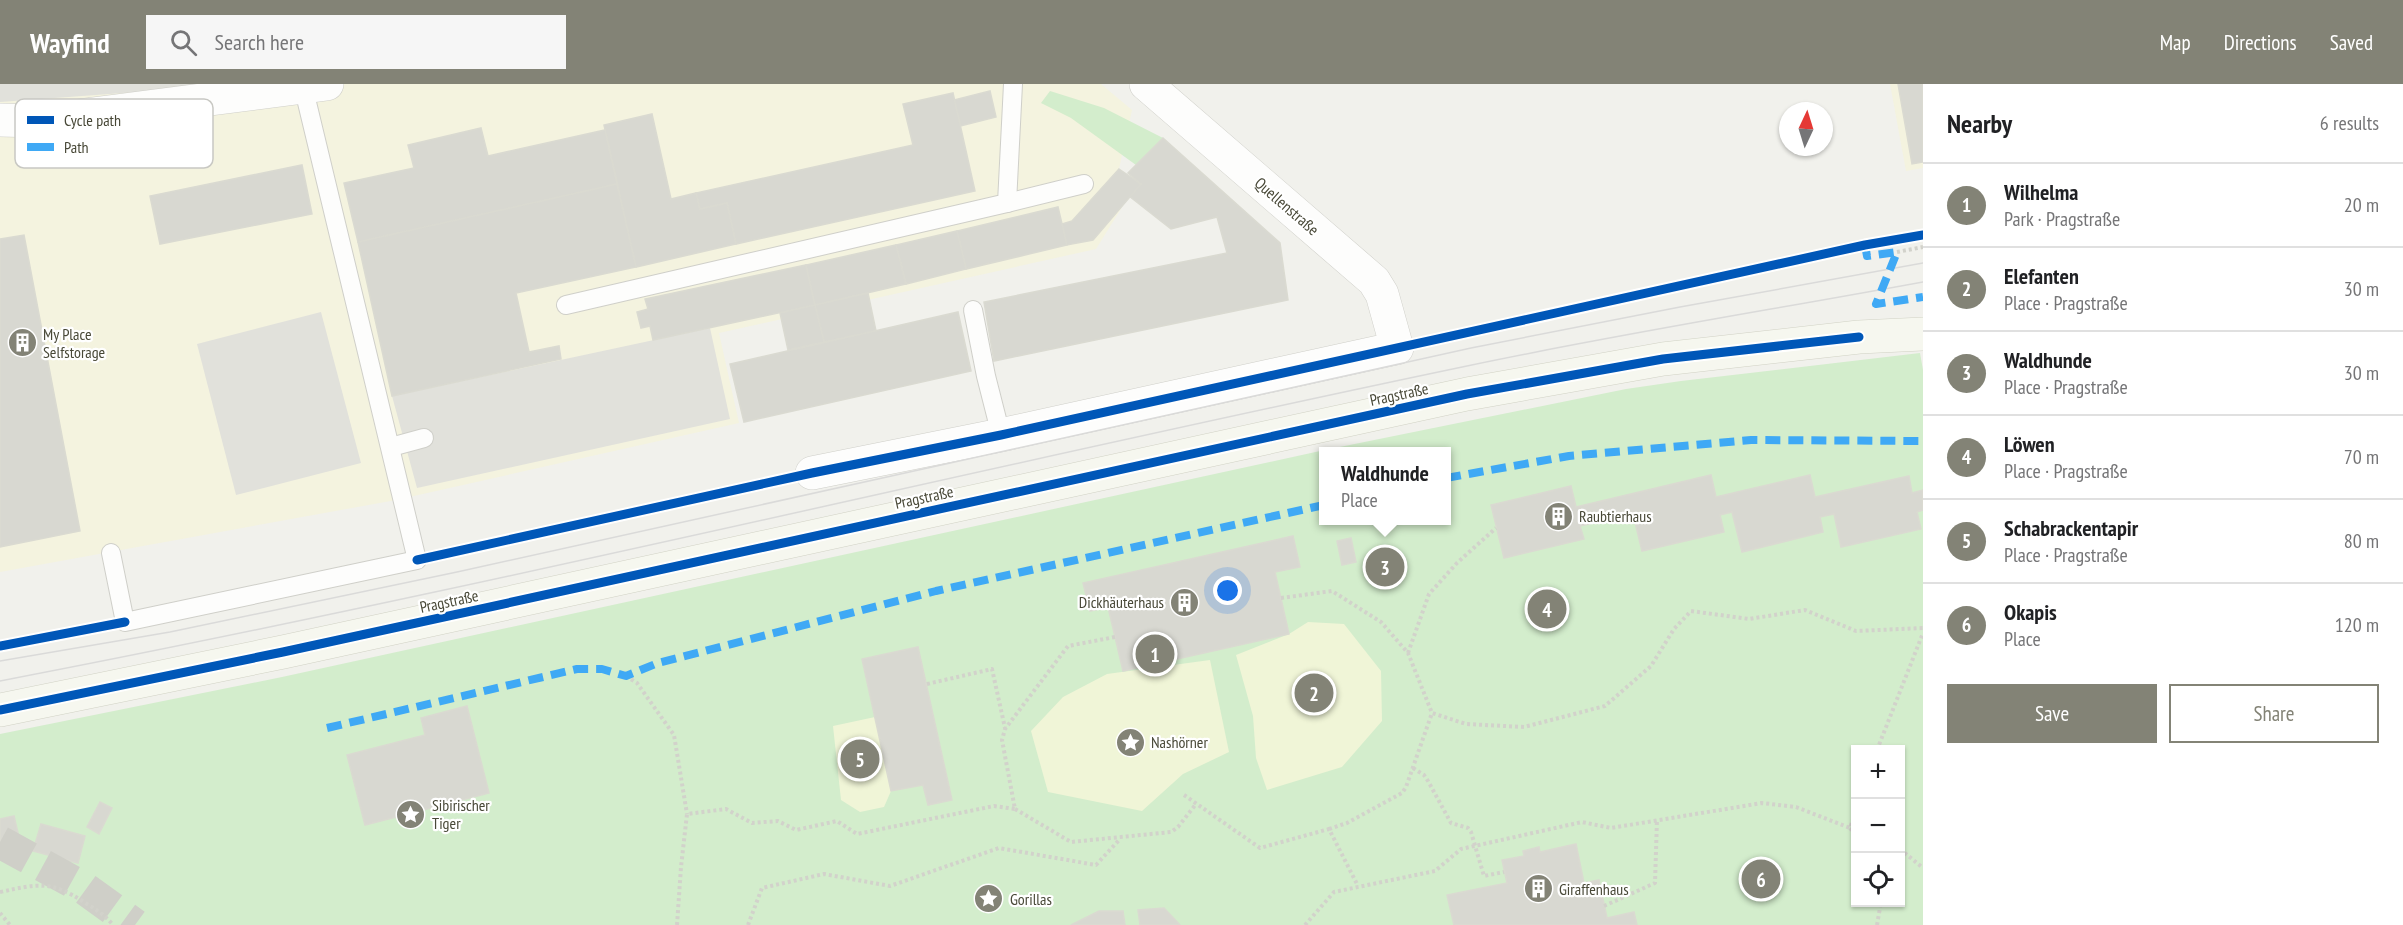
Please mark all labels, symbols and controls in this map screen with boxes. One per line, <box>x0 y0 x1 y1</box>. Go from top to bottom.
search box <box>146 15 566 69</box>
text: Wayfind <box>30 24 110 61</box>
icon: search <box>167 26 200 59</box>
text: Search here <box>215 28 304 56</box>
text: Map <box>2160 29 2191 56</box>
text: Directions <box>2224 29 2297 56</box>
text: Saved <box>2330 29 2373 56</box>
legend <box>15 99 213 168</box>
north arrow <box>1779 102 1833 156</box>
text: Nearby <box>1947 107 2012 140</box>
text: Cycle path <box>64 110 121 130</box>
text: 6 results <box>2320 110 2379 136</box>
text: Path <box>64 137 89 157</box>
street label: Quellenstraße <box>1251 173 1323 239</box>
text: Wilhelma <box>2004 178 2078 206</box>
text: 1 <box>1962 192 1971 218</box>
text: 20 m <box>2344 192 2379 218</box>
text: Park · Pragstraße <box>2004 206 2120 232</box>
text: Elefanten <box>2004 262 2079 290</box>
text: 2 <box>1962 276 1971 302</box>
text: 30 m <box>2344 276 2379 302</box>
text: Place · Pragstraße <box>2004 290 2128 316</box>
place label: My Place Selfstorage <box>43 324 105 362</box>
building icon: My Place Selfstorage <box>6 327 38 359</box>
text: Waldhunde <box>2004 346 2092 374</box>
text: 3 <box>1962 360 1971 386</box>
text: 30 m <box>2344 360 2379 386</box>
text: Place · Pragstraße <box>2004 374 2128 400</box>
street label: Pragstraße <box>1368 378 1430 410</box>
text: Löwen <box>2004 430 2055 458</box>
text: 4 <box>1962 444 1971 470</box>
text: 70 m <box>2344 444 2379 470</box>
popup <box>1319 447 1451 525</box>
text: Place · Pragstraße <box>2004 458 2128 484</box>
text: Waldhunde <box>1341 459 1429 487</box>
street label: Pragstraße <box>893 481 955 513</box>
text: Place <box>1341 487 1378 513</box>
building icon: Raubtierhaus <box>1542 500 1574 532</box>
place label: Raubtierhaus <box>1579 506 1652 526</box>
text: Schabrackentapir <box>2004 514 2138 542</box>
text: 5 <box>1962 528 1971 554</box>
text: 80 m <box>2344 528 2379 554</box>
text: Place · Pragstraße <box>2004 542 2128 568</box>
pin: 3 <box>1366 544 1404 590</box>
your location <box>1213 576 1242 605</box>
street label: Pragstraße <box>418 585 480 617</box>
building icon: Dickhäuterhaus <box>1169 586 1201 618</box>
pin: 4 <box>1528 586 1566 632</box>
place label: Dickhäuterhaus <box>1079 592 1164 612</box>
text: Okapis <box>2004 598 2057 626</box>
text: 6 <box>1962 612 1971 638</box>
text: 120 m <box>2335 612 2379 638</box>
text: Place <box>2004 626 2041 652</box>
pin: 1 <box>1136 632 1174 676</box>
pin: 2 <box>1294 670 1334 716</box>
button: Save <box>1947 684 2157 743</box>
button: Share <box>2169 684 2379 743</box>
place icon: Nashörner <box>1114 726 1146 758</box>
place label: Nashörner <box>1151 732 1208 752</box>
pin: 5 <box>840 736 880 782</box>
map controls <box>1851 745 1905 907</box>
button: + <box>1851 745 1905 799</box>
place label: Sibirischer Tiger <box>432 795 490 833</box>
place icon: Sibirischer Tiger <box>395 798 427 830</box>
button: − <box>1851 799 1905 853</box>
button: locate <box>1851 853 1905 907</box>
pin: 6 <box>1742 856 1780 902</box>
building icon: Giraffenhaus <box>1522 873 1554 905</box>
place label: Giraffenhaus <box>1559 879 1629 899</box>
place icon: Gorillas <box>973 883 1005 915</box>
place label: Gorillas <box>1010 889 1052 909</box>

